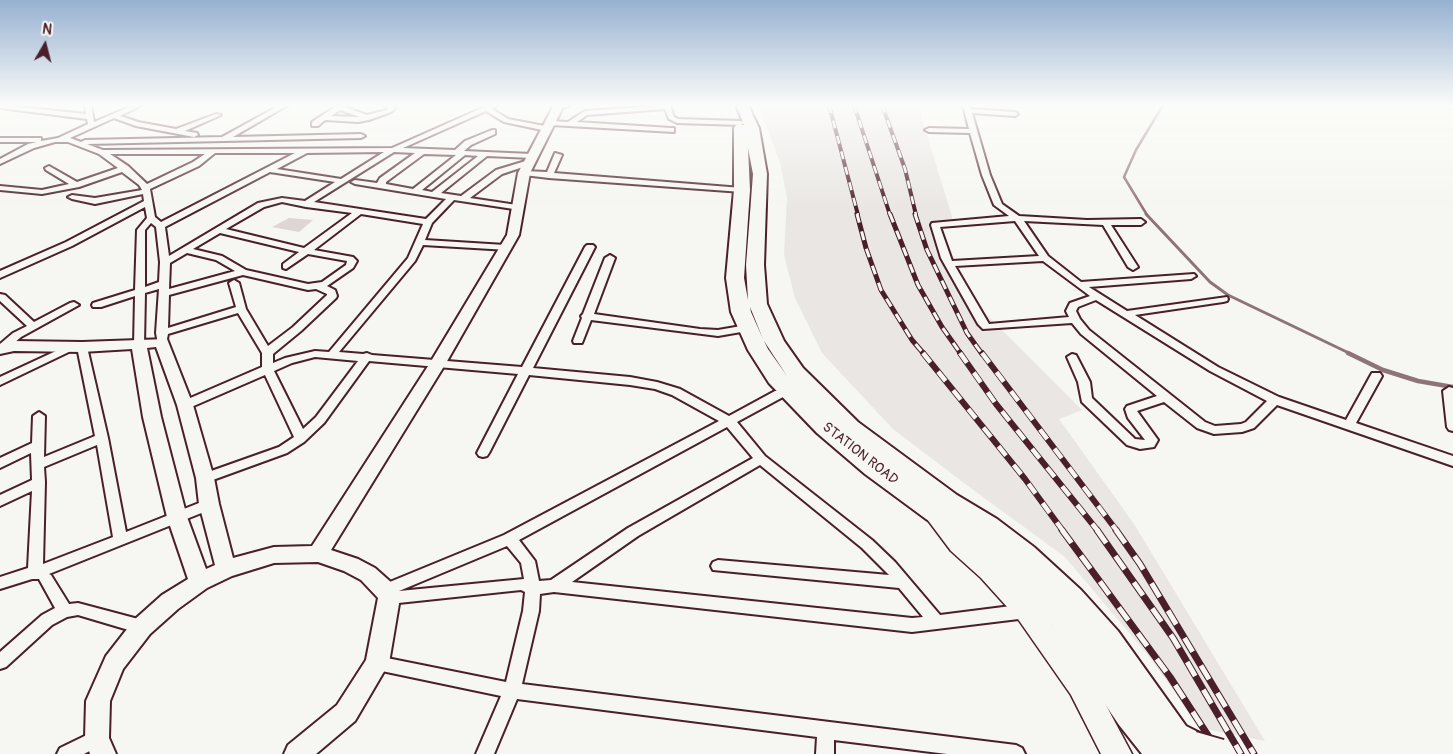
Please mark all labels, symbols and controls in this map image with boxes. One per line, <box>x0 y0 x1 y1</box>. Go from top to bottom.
north arrow <box>20 20 70 70</box>
text: N <box>41 21 53 39</box>
street label: STATION ROAD <box>819 419 901 489</box>

